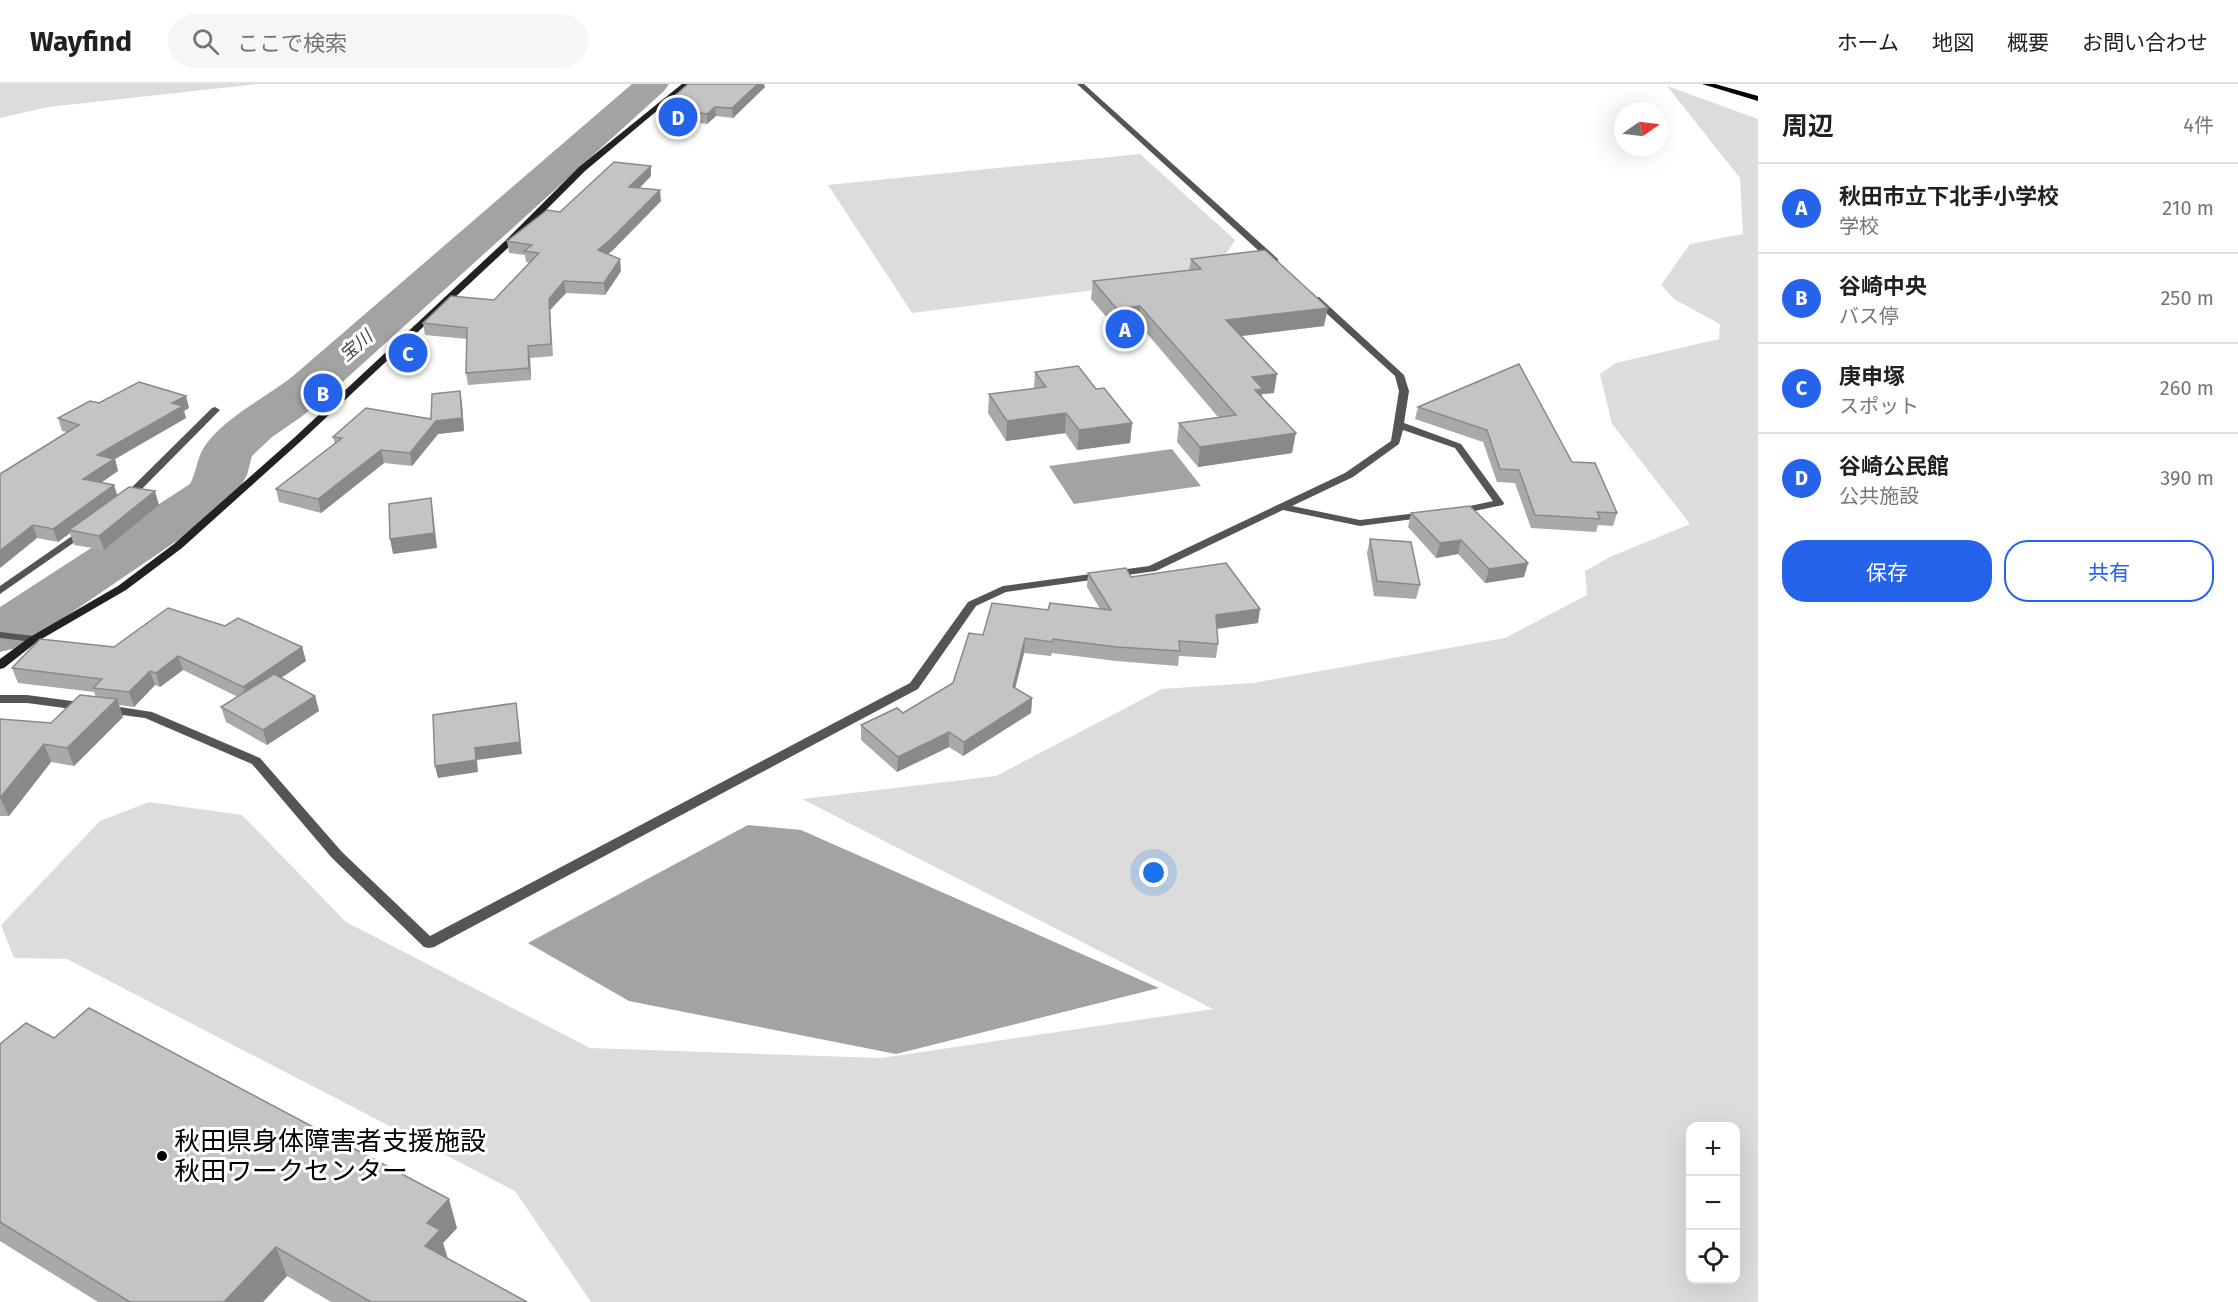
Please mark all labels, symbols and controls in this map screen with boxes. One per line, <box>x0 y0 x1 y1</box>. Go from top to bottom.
search box <box>168 14 588 68</box>
text: Wayfind <box>30 25 132 58</box>
icon: search <box>189 25 222 58</box>
text: ここで検索 <box>237 30 347 57</box>
text: ホーム <box>1837 30 1899 56</box>
text: 地図 <box>1932 30 1974 56</box>
text: 概要 <box>2007 30 2049 56</box>
text: お問い合わせ <box>2082 30 2208 56</box>
pin: D <box>658 94 698 140</box>
north arrow <box>1614 102 1668 156</box>
text: 周辺 <box>1782 111 1834 142</box>
text: 4件 <box>2183 113 2214 137</box>
text: 秋田市立下北手小学校 <box>1839 183 2059 210</box>
text: A <box>1796 196 1807 220</box>
text: 210 m <box>2162 196 2214 220</box>
text: 学校 <box>1839 214 1879 238</box>
text: 谷崎中央 <box>1839 273 1927 300</box>
text: B <box>1795 286 1808 310</box>
text: 250 m <box>2160 286 2214 310</box>
text: バス停 <box>1839 304 1899 328</box>
pin: A <box>1106 306 1144 352</box>
water label: 宝川 <box>335 325 378 366</box>
pin: C <box>388 330 428 376</box>
text: 庚申塚 <box>1839 363 1905 390</box>
pin: B <box>304 370 342 416</box>
text: C <box>1796 376 1807 400</box>
text: 260 m <box>2160 376 2214 400</box>
text: スポット <box>1839 394 1919 418</box>
text: 谷崎公民館 <box>1839 453 1949 480</box>
text: D <box>1795 466 1808 490</box>
text: 390 m <box>2160 466 2214 490</box>
text: 公共施設 <box>1839 484 1919 508</box>
button: 保存 <box>1782 540 1992 602</box>
button: 共有 <box>2004 540 2214 602</box>
your location <box>1139 858 1168 887</box>
map controls <box>1686 1122 1740 1284</box>
button: + <box>1686 1122 1740 1176</box>
place label: 秋田県身体障害者支援施設 秋田ワークセンター <box>174 1126 486 1187</box>
marker: 秋田県身体障害者支援施設 秋田ワークセンター <box>155 1149 169 1163</box>
button: − <box>1686 1176 1740 1230</box>
button: locate <box>1686 1230 1740 1284</box>

